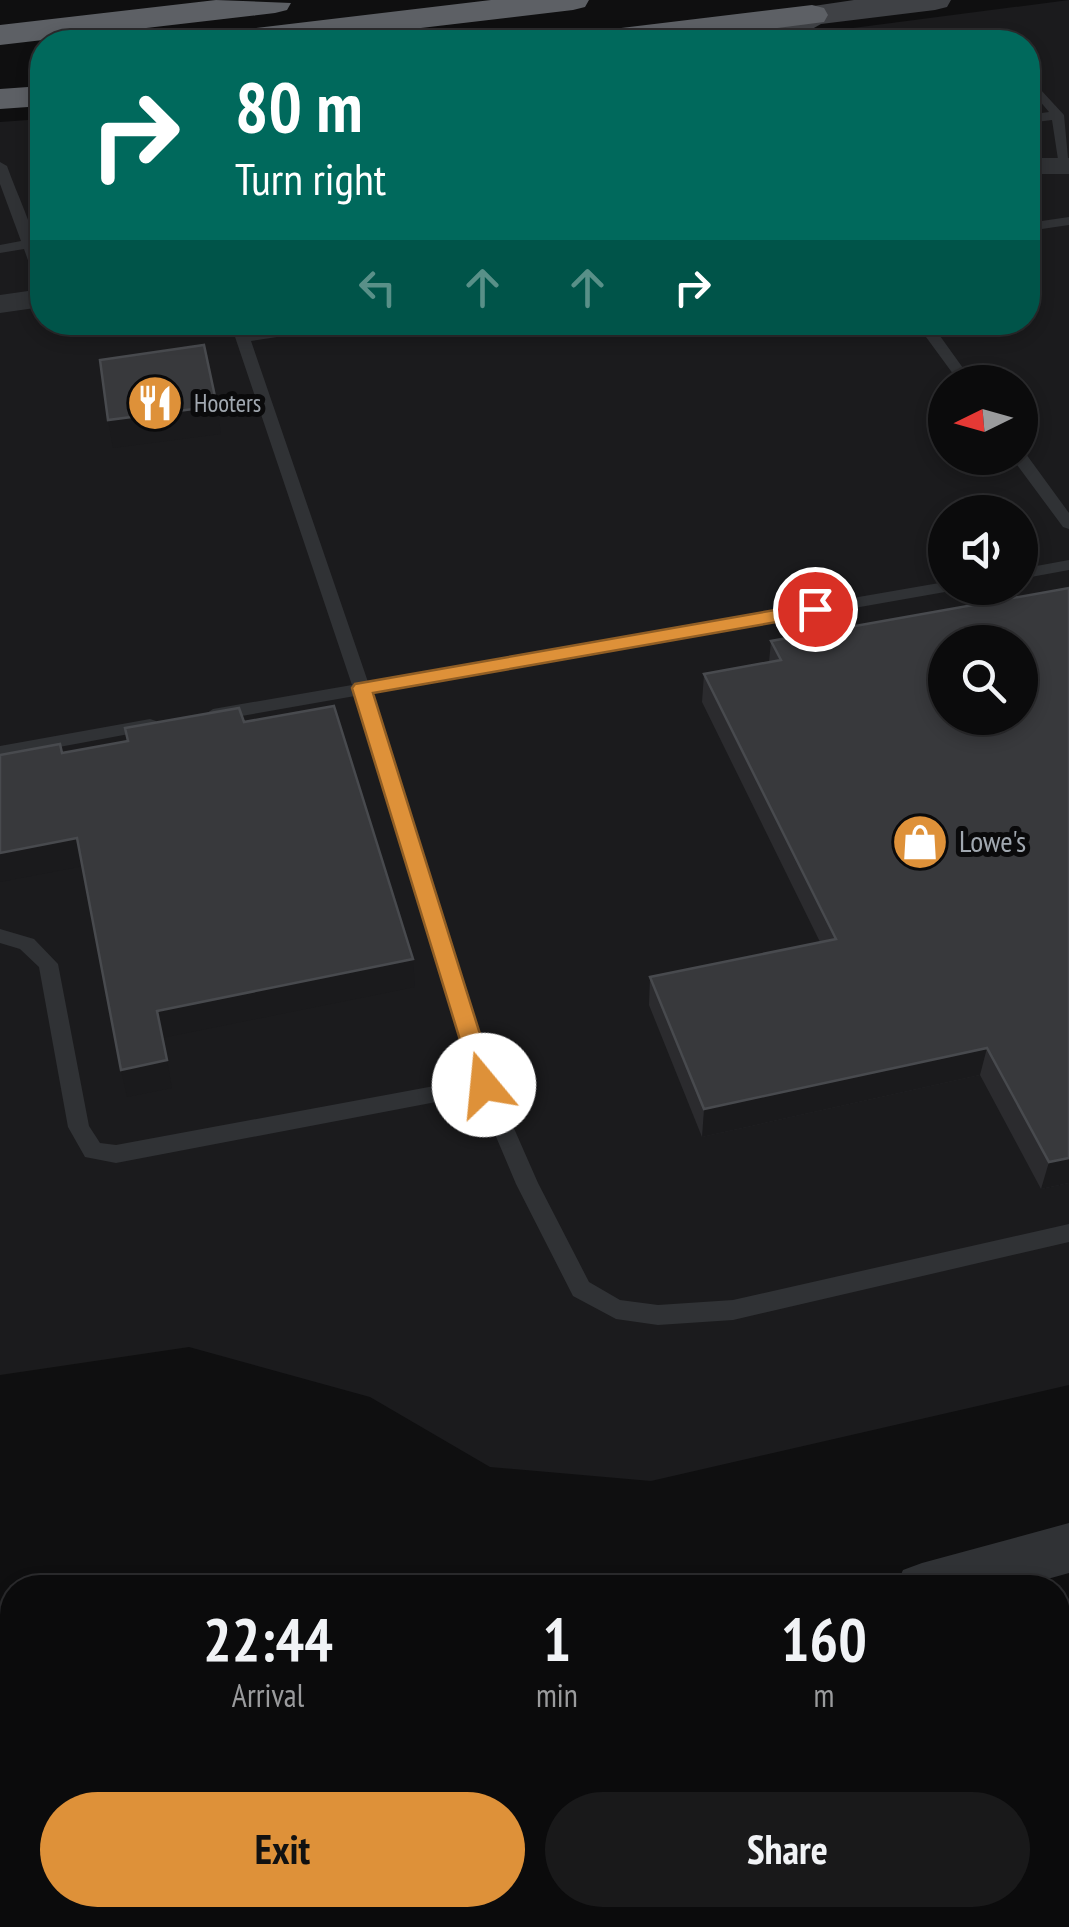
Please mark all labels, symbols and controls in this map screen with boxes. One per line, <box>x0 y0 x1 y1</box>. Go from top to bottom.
text: 80 m <box>235 61 363 151</box>
icon: right <box>70 70 200 200</box>
text: Turn right <box>235 149 386 207</box>
icon: left <box>350 260 405 315</box>
icon: ahead <box>455 260 510 315</box>
icon: ahead <box>560 260 615 315</box>
icon: right <box>665 260 720 315</box>
north arrow <box>928 365 1038 475</box>
map controls <box>928 365 1038 735</box>
restaurant icon: Hooters <box>125 373 185 433</box>
place label: Hooters <box>194 387 261 419</box>
button: sound <box>928 495 1038 605</box>
pin <box>773 567 858 652</box>
icon: arrive <box>788 582 843 637</box>
button: search <box>928 625 1038 735</box>
shop icon: Lowe's <box>890 812 950 872</box>
place label: Lowe's <box>959 821 1026 860</box>
position arrow <box>432 1033 536 1137</box>
text: 22:44 <box>203 1600 333 1678</box>
text: 1 <box>543 1600 571 1678</box>
text: 160 <box>781 1600 867 1678</box>
text: Arrival <box>232 1674 304 1716</box>
text: min <box>536 1674 578 1716</box>
text: m <box>813 1674 834 1716</box>
button: Exit <box>40 1792 525 1907</box>
button: Share <box>545 1792 1030 1907</box>

